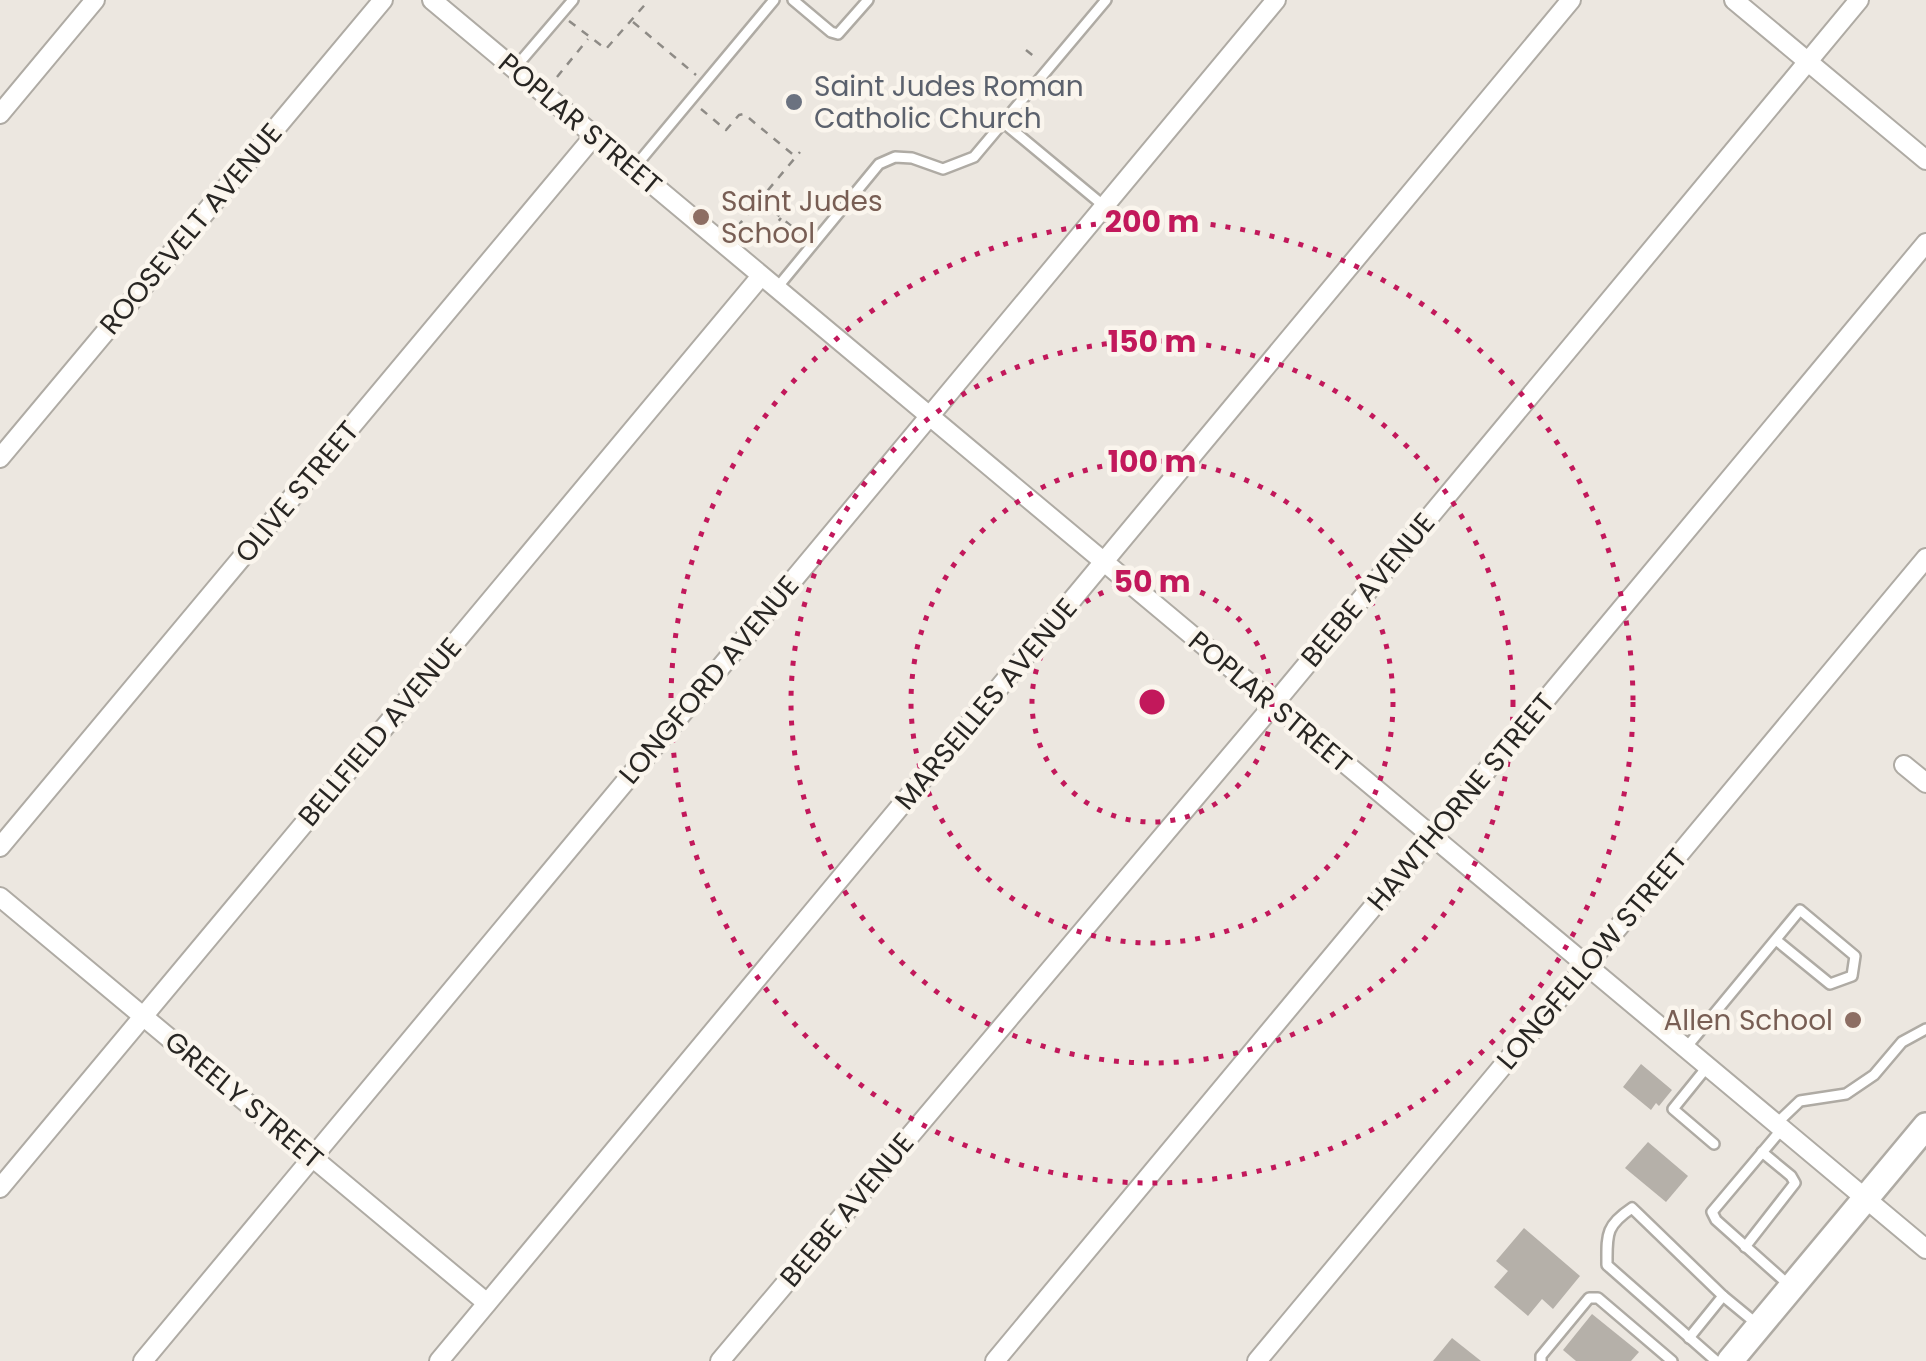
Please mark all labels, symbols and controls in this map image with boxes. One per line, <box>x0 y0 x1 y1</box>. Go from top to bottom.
street label: POPLAR STREET <box>490 44 670 204</box>
place label: Saint Judes Roman Catholic Church <box>814 67 1084 138</box>
marker: Saint Judes Roman Catholic Church <box>783 91 805 113</box>
street label: ROOSEVELT AVENUE <box>91 115 291 343</box>
place label: Saint Judes School <box>721 182 883 253</box>
text: 200 m <box>1105 200 1199 243</box>
marker: Saint Judes School <box>690 206 712 228</box>
text: 150 m <box>1108 320 1196 363</box>
street label: OLIVE STREET <box>226 413 368 571</box>
text: 100 m <box>1108 440 1196 483</box>
street label: BEEBE AVENUE <box>1292 505 1444 675</box>
text: 50 m <box>1113 560 1191 603</box>
street label: LONGFORD AVENUE <box>610 567 808 793</box>
street label: MARSEILLES AVENUE <box>886 590 1086 818</box>
street label: POPLAR STREET <box>1180 622 1360 782</box>
street label: BELLFIELD AVENUE <box>289 629 471 835</box>
centre of rings <box>1134 684 1170 720</box>
street label: HAWTHORNE STREET <box>1358 685 1564 919</box>
street label: LONGFELLOW STREET <box>1488 840 1696 1078</box>
place label: Allen School <box>1664 1001 1833 1040</box>
marker: Allen School <box>1842 1009 1864 1031</box>
street label: GREELY STREET <box>156 1022 332 1178</box>
street label: BEEBE AVENUE <box>771 1125 923 1295</box>

